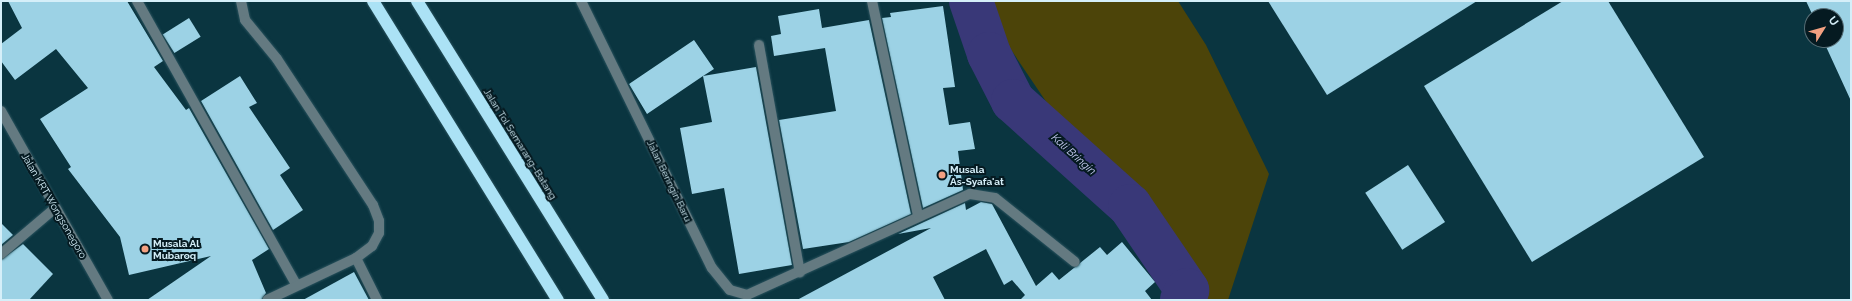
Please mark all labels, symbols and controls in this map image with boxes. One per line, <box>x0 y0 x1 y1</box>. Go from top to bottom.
north arrow <box>1804 8 1844 48</box>
text: U <box>1826 14 1841 28</box>
street label: Jalan Tol Semarang–Batang <box>481 86 559 202</box>
water label: Kali Bringin <box>1048 132 1098 178</box>
street label: Jalan Beringin Baru <box>644 138 694 224</box>
street label: Jalan KRT Wongsonegoro <box>19 151 89 261</box>
place label: Musala As-Syafa'at <box>950 163 1004 186</box>
marker: Musala As-Syafa'at <box>937 170 947 180</box>
place label: Musala Al Mubaroq <box>153 237 200 260</box>
marker: Musala Al Mubaroq <box>140 244 150 254</box>

